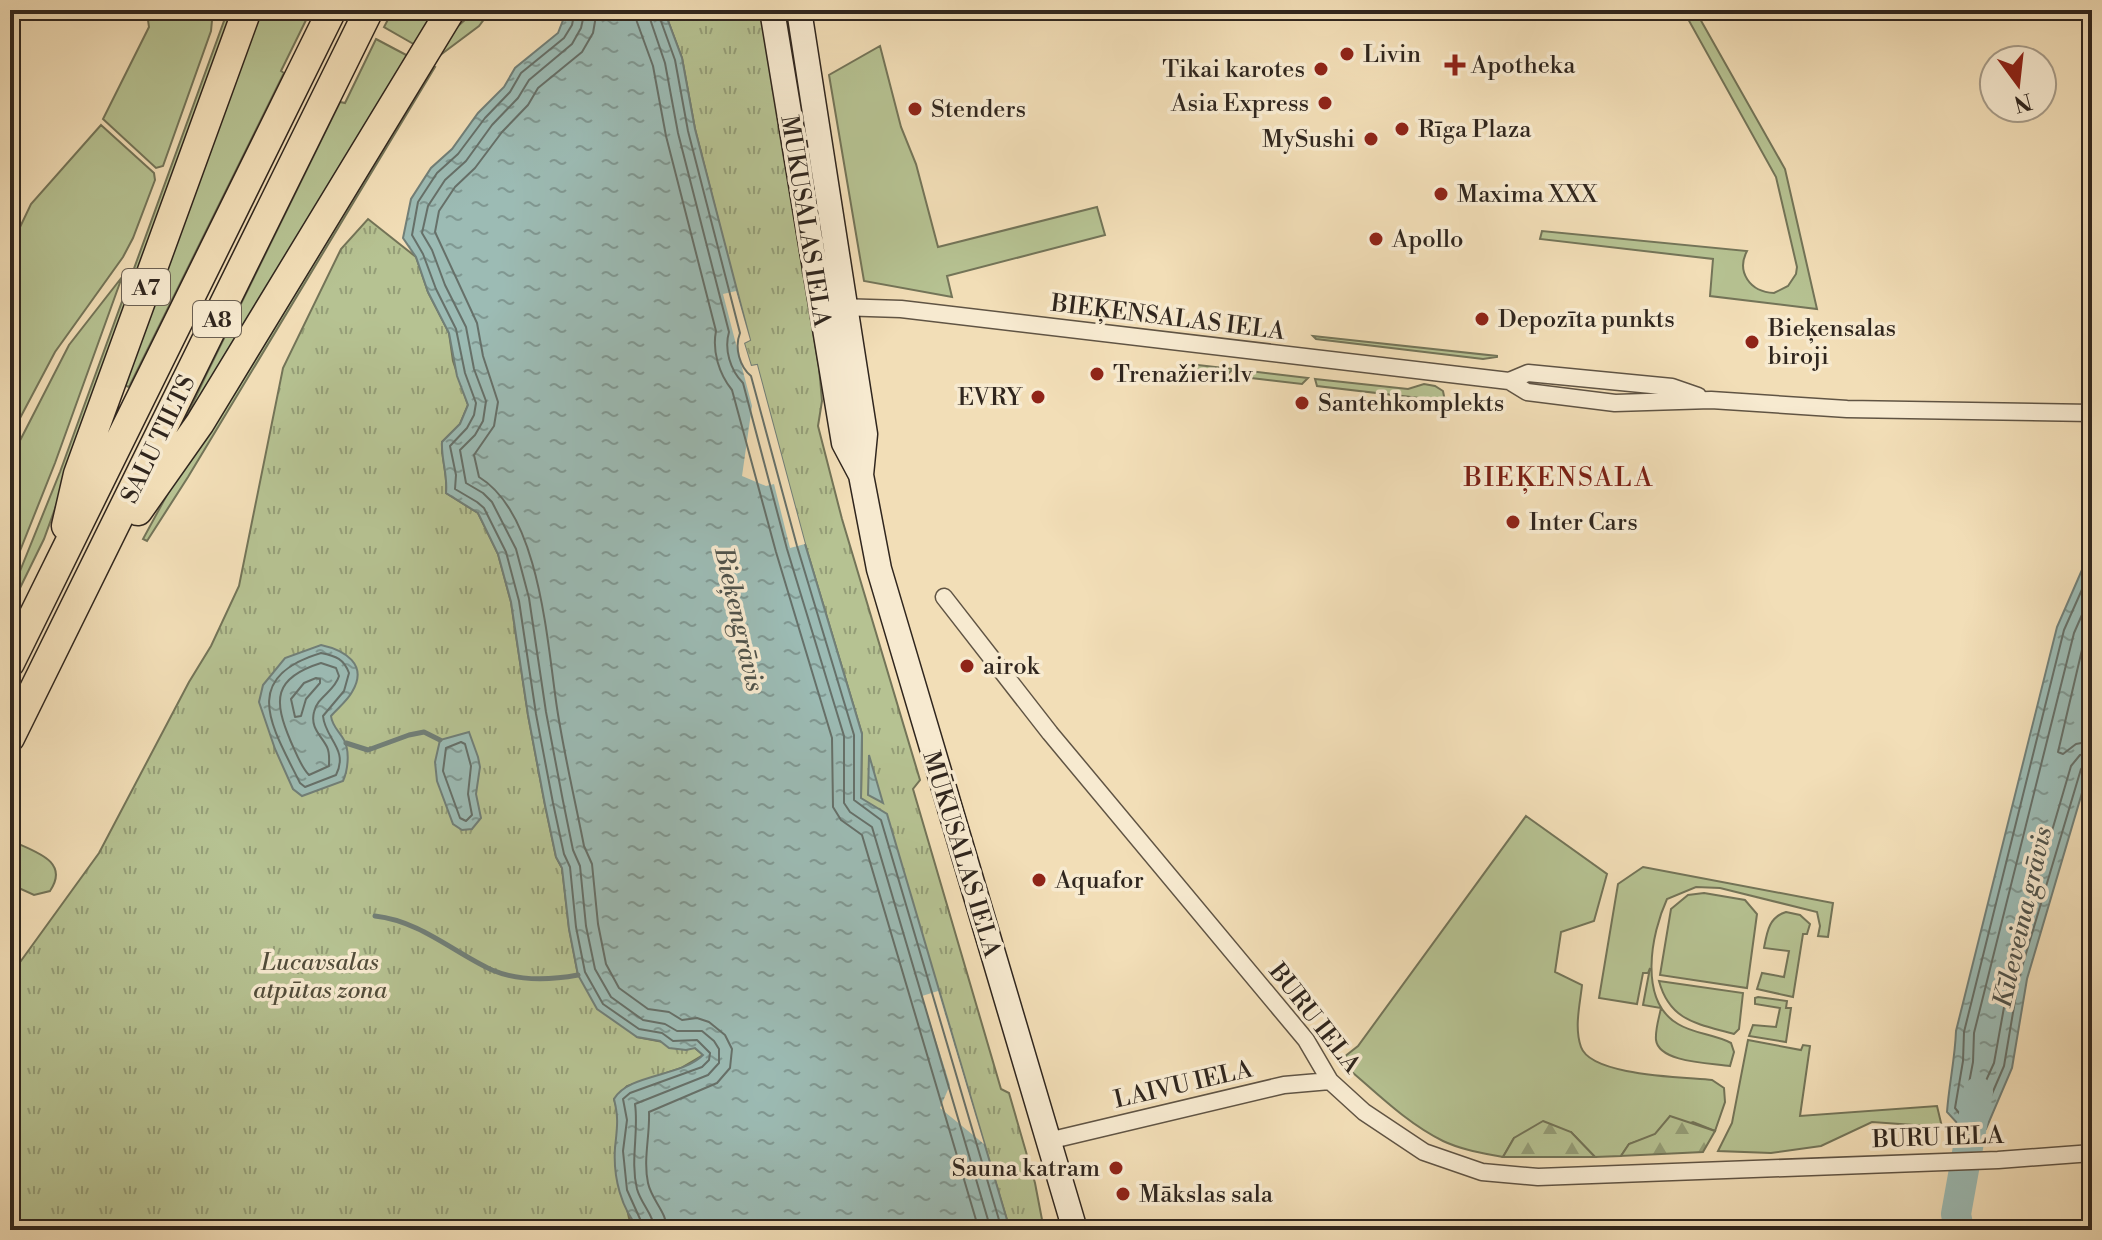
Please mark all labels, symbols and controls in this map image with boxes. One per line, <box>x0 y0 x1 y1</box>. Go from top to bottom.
place label: Livin <box>1363 40 1421 70</box>
north arrow <box>1978 44 2058 124</box>
marker: Livin <box>1338 45 1356 63</box>
place label: Apotheka <box>1470 51 1576 81</box>
place label: Tikai karotes <box>1162 55 1305 85</box>
marker: Apotheka <box>1446 56 1464 74</box>
marker: Tikai karotes <box>1312 60 1330 78</box>
text: N <box>2010 87 2035 117</box>
place label: Asia Express <box>1170 89 1309 119</box>
marker: Asia Express <box>1316 94 1334 112</box>
place label: Stenders <box>931 95 1026 125</box>
marker: Stenders <box>906 100 924 118</box>
street label: MŪKUSALAS IELA <box>773 113 837 330</box>
place label: Rīga Plaza <box>1418 115 1532 145</box>
marker: Rīga Plaza <box>1393 120 1411 138</box>
place label: MySushi <box>1262 125 1355 155</box>
marker: MySushi <box>1362 130 1380 148</box>
place label: Maxima XXX <box>1457 180 1598 210</box>
marker: Maxima XXX <box>1432 185 1450 203</box>
place label: Apollo <box>1391 225 1464 255</box>
marker: Apollo <box>1367 230 1385 248</box>
road number: A7 <box>122 269 170 305</box>
street label: BIEĶENSALAS IELA <box>1048 289 1287 347</box>
road number: A8 <box>193 301 241 337</box>
place label: Depozīta punkts <box>1498 305 1675 335</box>
marker: Depozīta punkts <box>1473 310 1491 328</box>
place label: Bieķensalas biroji <box>1767 314 1896 372</box>
marker: Bieķensalas biroji <box>1743 333 1761 351</box>
place label: Trenažieri.lv <box>1113 360 1254 390</box>
marker: Trenažieri.lv <box>1088 365 1106 383</box>
street label: SALU TILTS <box>115 370 203 508</box>
place label: EVRY <box>958 383 1023 413</box>
marker: EVRY <box>1029 388 1047 406</box>
place label: Santehkomplekts <box>1318 389 1504 419</box>
marker: Santehkomplekts <box>1293 394 1311 412</box>
district label: BIEĶENSALA <box>1463 462 1654 494</box>
place label: Inter Cars <box>1529 508 1638 538</box>
marker: Inter Cars <box>1504 513 1522 531</box>
water label: Bieķengrāvis <box>707 543 771 695</box>
place label: airok <box>983 652 1041 682</box>
marker: airok <box>958 657 976 675</box>
street label: MŪKUSALAS IELA <box>915 748 1007 961</box>
water label: Kīleveina grāvis <box>1987 823 2059 1011</box>
place label: Aquafor <box>1054 866 1144 896</box>
marker: Aquafor <box>1030 871 1048 889</box>
park label: Lucavsalas atpūtas zona <box>253 948 388 1006</box>
street label: BURU IELA <box>1261 957 1367 1080</box>
street label: LAIVU IELA <box>1111 1054 1256 1115</box>
street label: BURU IELA <box>1871 1121 2005 1155</box>
place label: Sauna katram <box>952 1154 1100 1184</box>
marker: Sauna katram <box>1107 1159 1125 1177</box>
place label: Mākslas sala <box>1139 1180 1274 1210</box>
marker: Mākslas sala <box>1114 1185 1132 1203</box>

